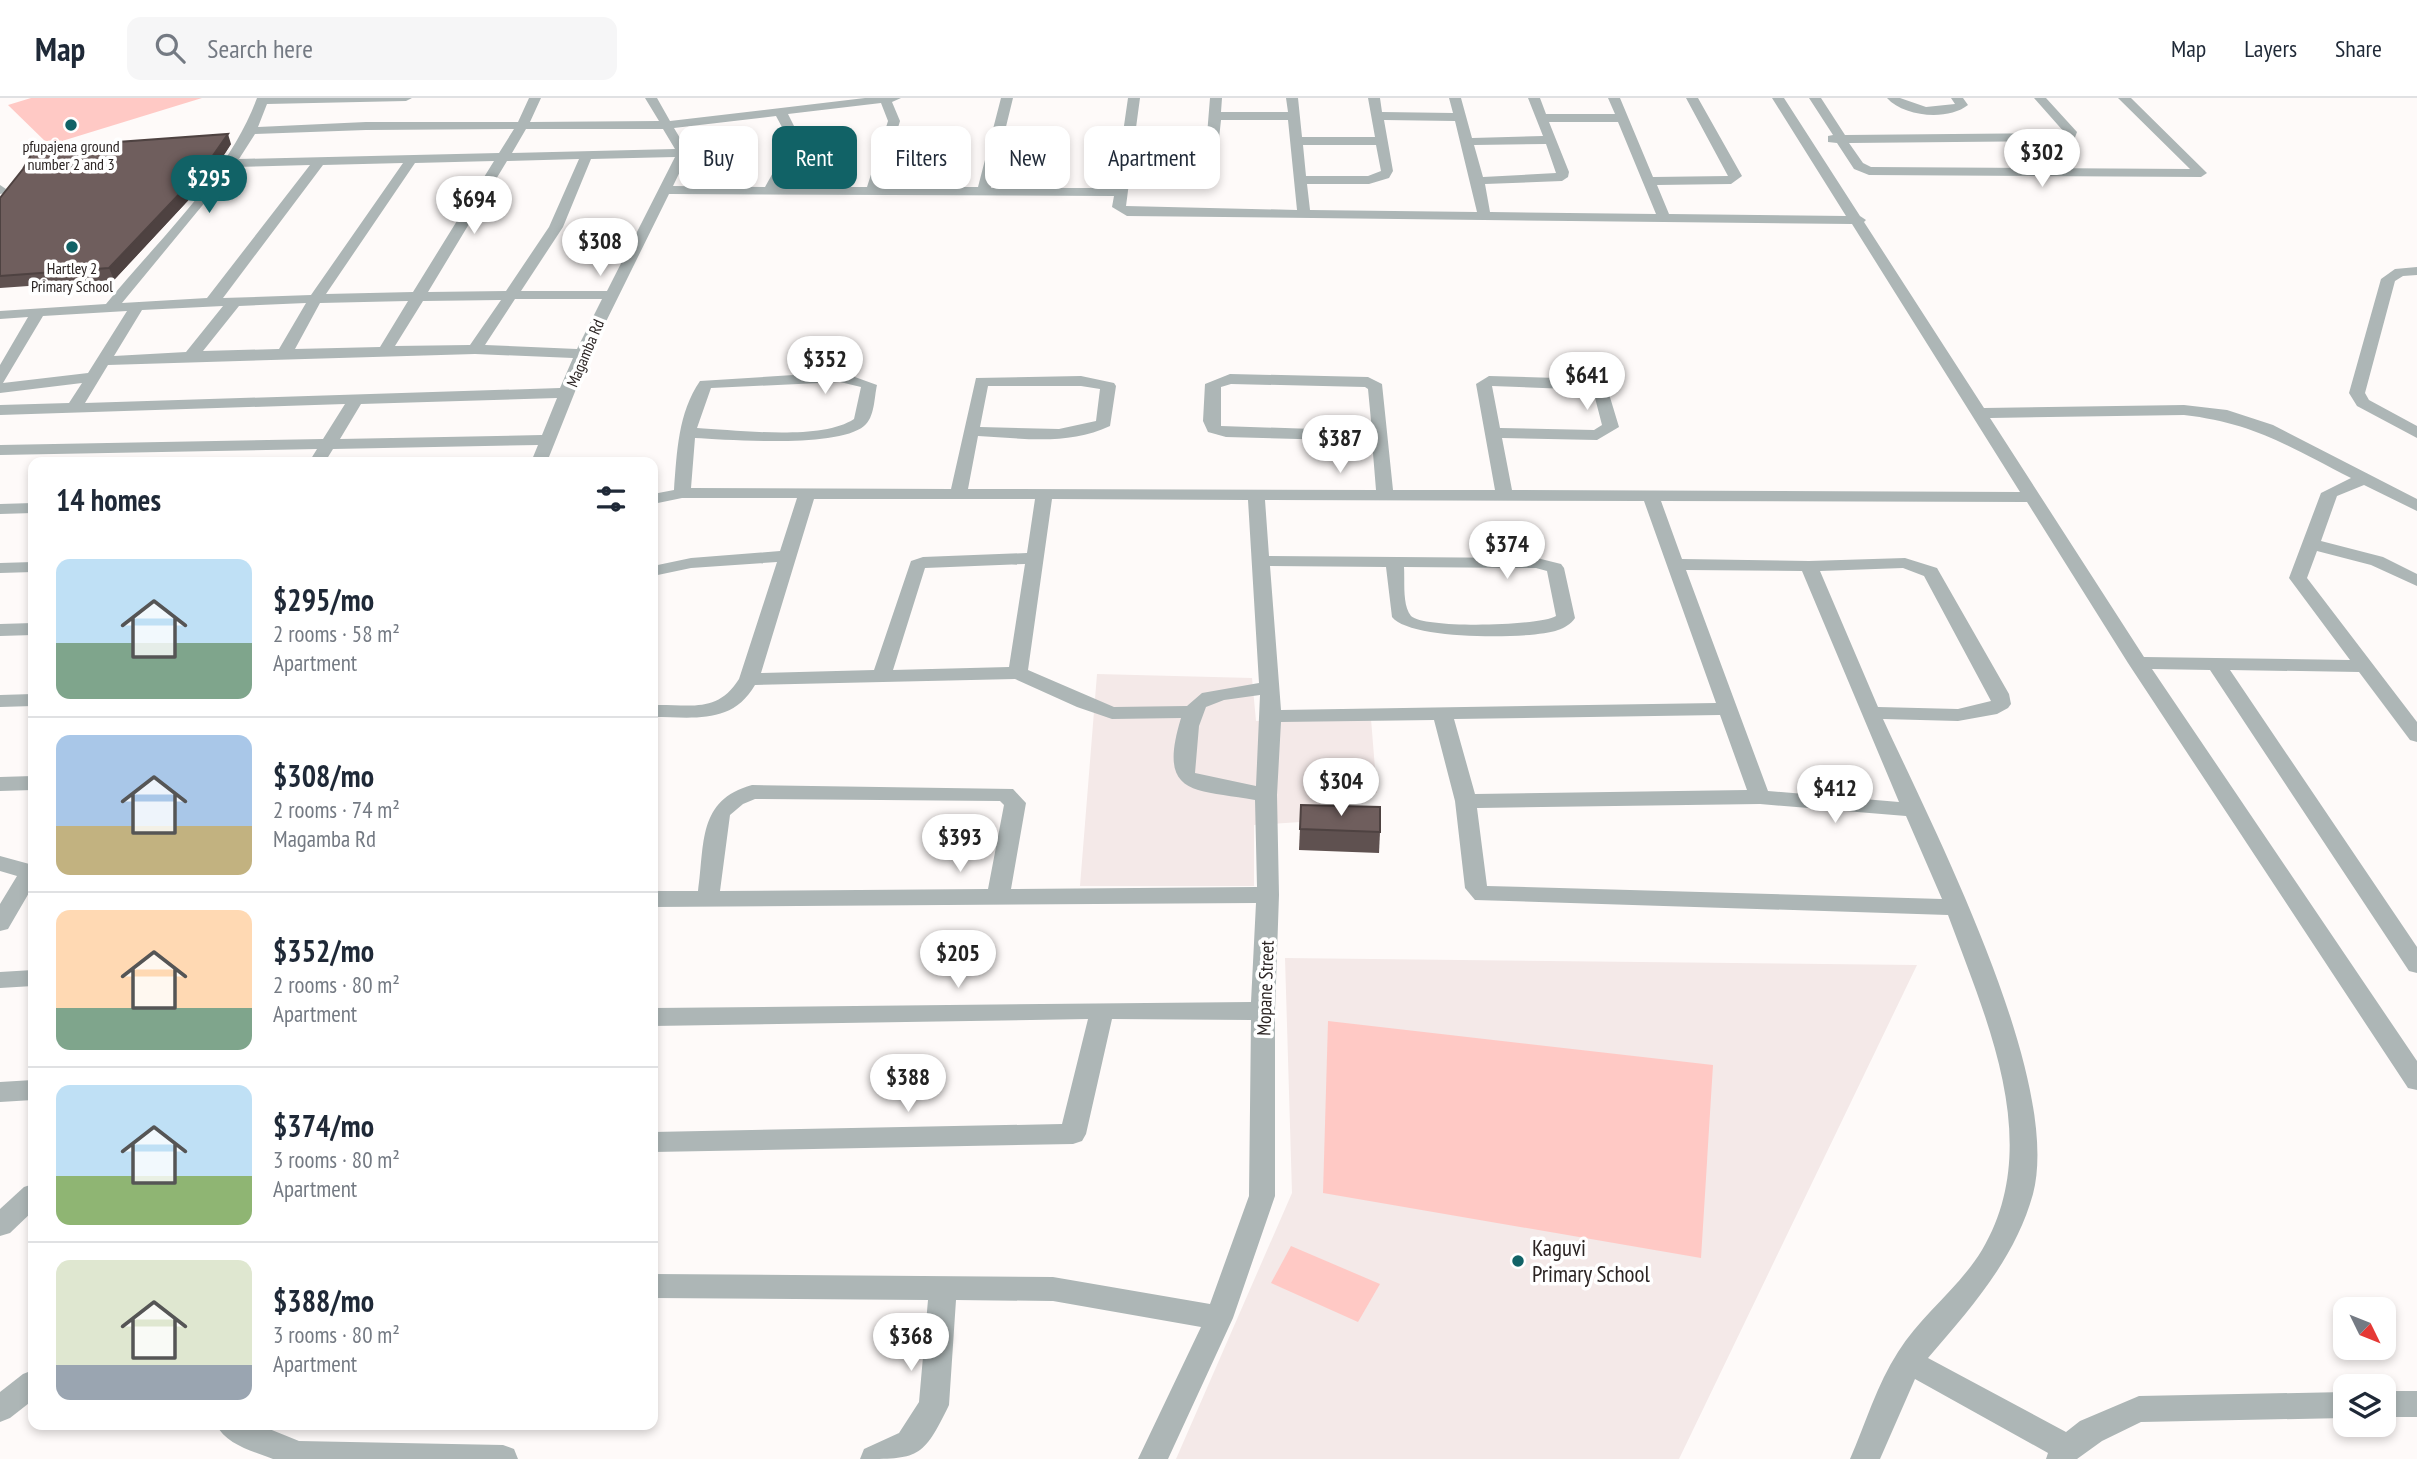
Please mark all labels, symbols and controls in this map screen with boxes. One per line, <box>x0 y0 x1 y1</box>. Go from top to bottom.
search box <box>127 17 617 80</box>
text: Map <box>35 27 85 70</box>
icon: search <box>151 29 189 67</box>
text: Search here <box>207 32 313 65</box>
text: Map <box>2171 33 2206 64</box>
text: Layers <box>2244 33 2297 64</box>
text: Share <box>2335 33 2382 64</box>
marker: pfupajena ground number 2 and 3 <box>63 117 79 133</box>
chip: Buy <box>679 126 758 189</box>
chip: Rent <box>772 126 857 189</box>
chip: Filters <box>871 126 971 189</box>
chip: New <box>985 126 1070 189</box>
chip: Apartment <box>1084 126 1220 189</box>
pin: $302 <box>2001 130 2083 189</box>
place label: pfupajena ground number 2 and 3 <box>22 136 120 174</box>
text: $302 <box>2020 137 2064 166</box>
pin: $295 <box>168 156 250 215</box>
text: $295 <box>187 163 231 192</box>
pin: $694 <box>433 176 515 236</box>
text: $694 <box>452 184 496 213</box>
pin: $308 <box>559 218 641 278</box>
text: $308 <box>578 226 622 255</box>
marker: Hartley 2 Primary School <box>64 239 80 255</box>
place label: Hartley 2 Primary School <box>31 258 113 296</box>
street label: Magamba Rd <box>562 316 608 390</box>
pin: $352 <box>784 336 866 396</box>
text: $352 <box>803 344 847 373</box>
pin: $641 <box>1546 352 1628 412</box>
text: $641 <box>1565 360 1609 389</box>
pin: $387 <box>1299 416 1381 475</box>
text: $387 <box>1318 423 1362 452</box>
text: 14 homes <box>56 480 161 519</box>
icon: filters <box>592 480 630 518</box>
pin: $374 <box>1466 522 1548 581</box>
text: $374 <box>1485 529 1529 558</box>
text: $295/mo <box>273 580 374 619</box>
icon: home <box>112 587 196 671</box>
text: 2 rooms · 58 m² <box>273 619 400 648</box>
text: Apartment <box>273 648 357 677</box>
text: $308/mo <box>273 756 374 795</box>
pin: $304 <box>1300 758 1382 818</box>
icon: home <box>112 763 196 847</box>
text: $304 <box>1319 766 1363 795</box>
pin: $412 <box>1794 766 1876 825</box>
text: $412 <box>1813 773 1857 802</box>
text: 2 rooms · 74 m² <box>273 795 400 824</box>
pin: $393 <box>919 814 1001 874</box>
text: $393 <box>938 822 982 851</box>
text: Magamba Rd <box>273 824 376 853</box>
pin: $205 <box>917 930 999 990</box>
text: $352/mo <box>273 931 374 970</box>
icon: home <box>112 938 196 1022</box>
text: $205 <box>936 938 980 967</box>
street label: Mopane Street <box>1251 939 1279 1036</box>
text: 2 rooms · 80 m² <box>273 970 400 999</box>
text: Apartment <box>273 999 357 1028</box>
pin: $388 <box>867 1054 949 1114</box>
text: $388 <box>886 1062 930 1091</box>
text: $374/mo <box>273 1106 374 1145</box>
icon: home <box>112 1113 196 1197</box>
text: 3 rooms · 80 m² <box>273 1145 400 1174</box>
text: Apartment <box>273 1174 357 1203</box>
place label: Kaguvi Primary School <box>1532 1233 1650 1288</box>
marker: Kaguvi Primary School <box>1510 1253 1526 1269</box>
text: $388/mo <box>273 1281 374 1320</box>
icon: home <box>112 1288 196 1372</box>
north arrow <box>2333 1297 2396 1360</box>
map controls <box>2333 1297 2396 1437</box>
pin: $368 <box>870 1314 952 1373</box>
text: 3 rooms · 80 m² <box>273 1320 400 1349</box>
text: $368 <box>889 1321 933 1350</box>
text: Apartment <box>273 1349 357 1378</box>
button: layers <box>2333 1374 2396 1437</box>

